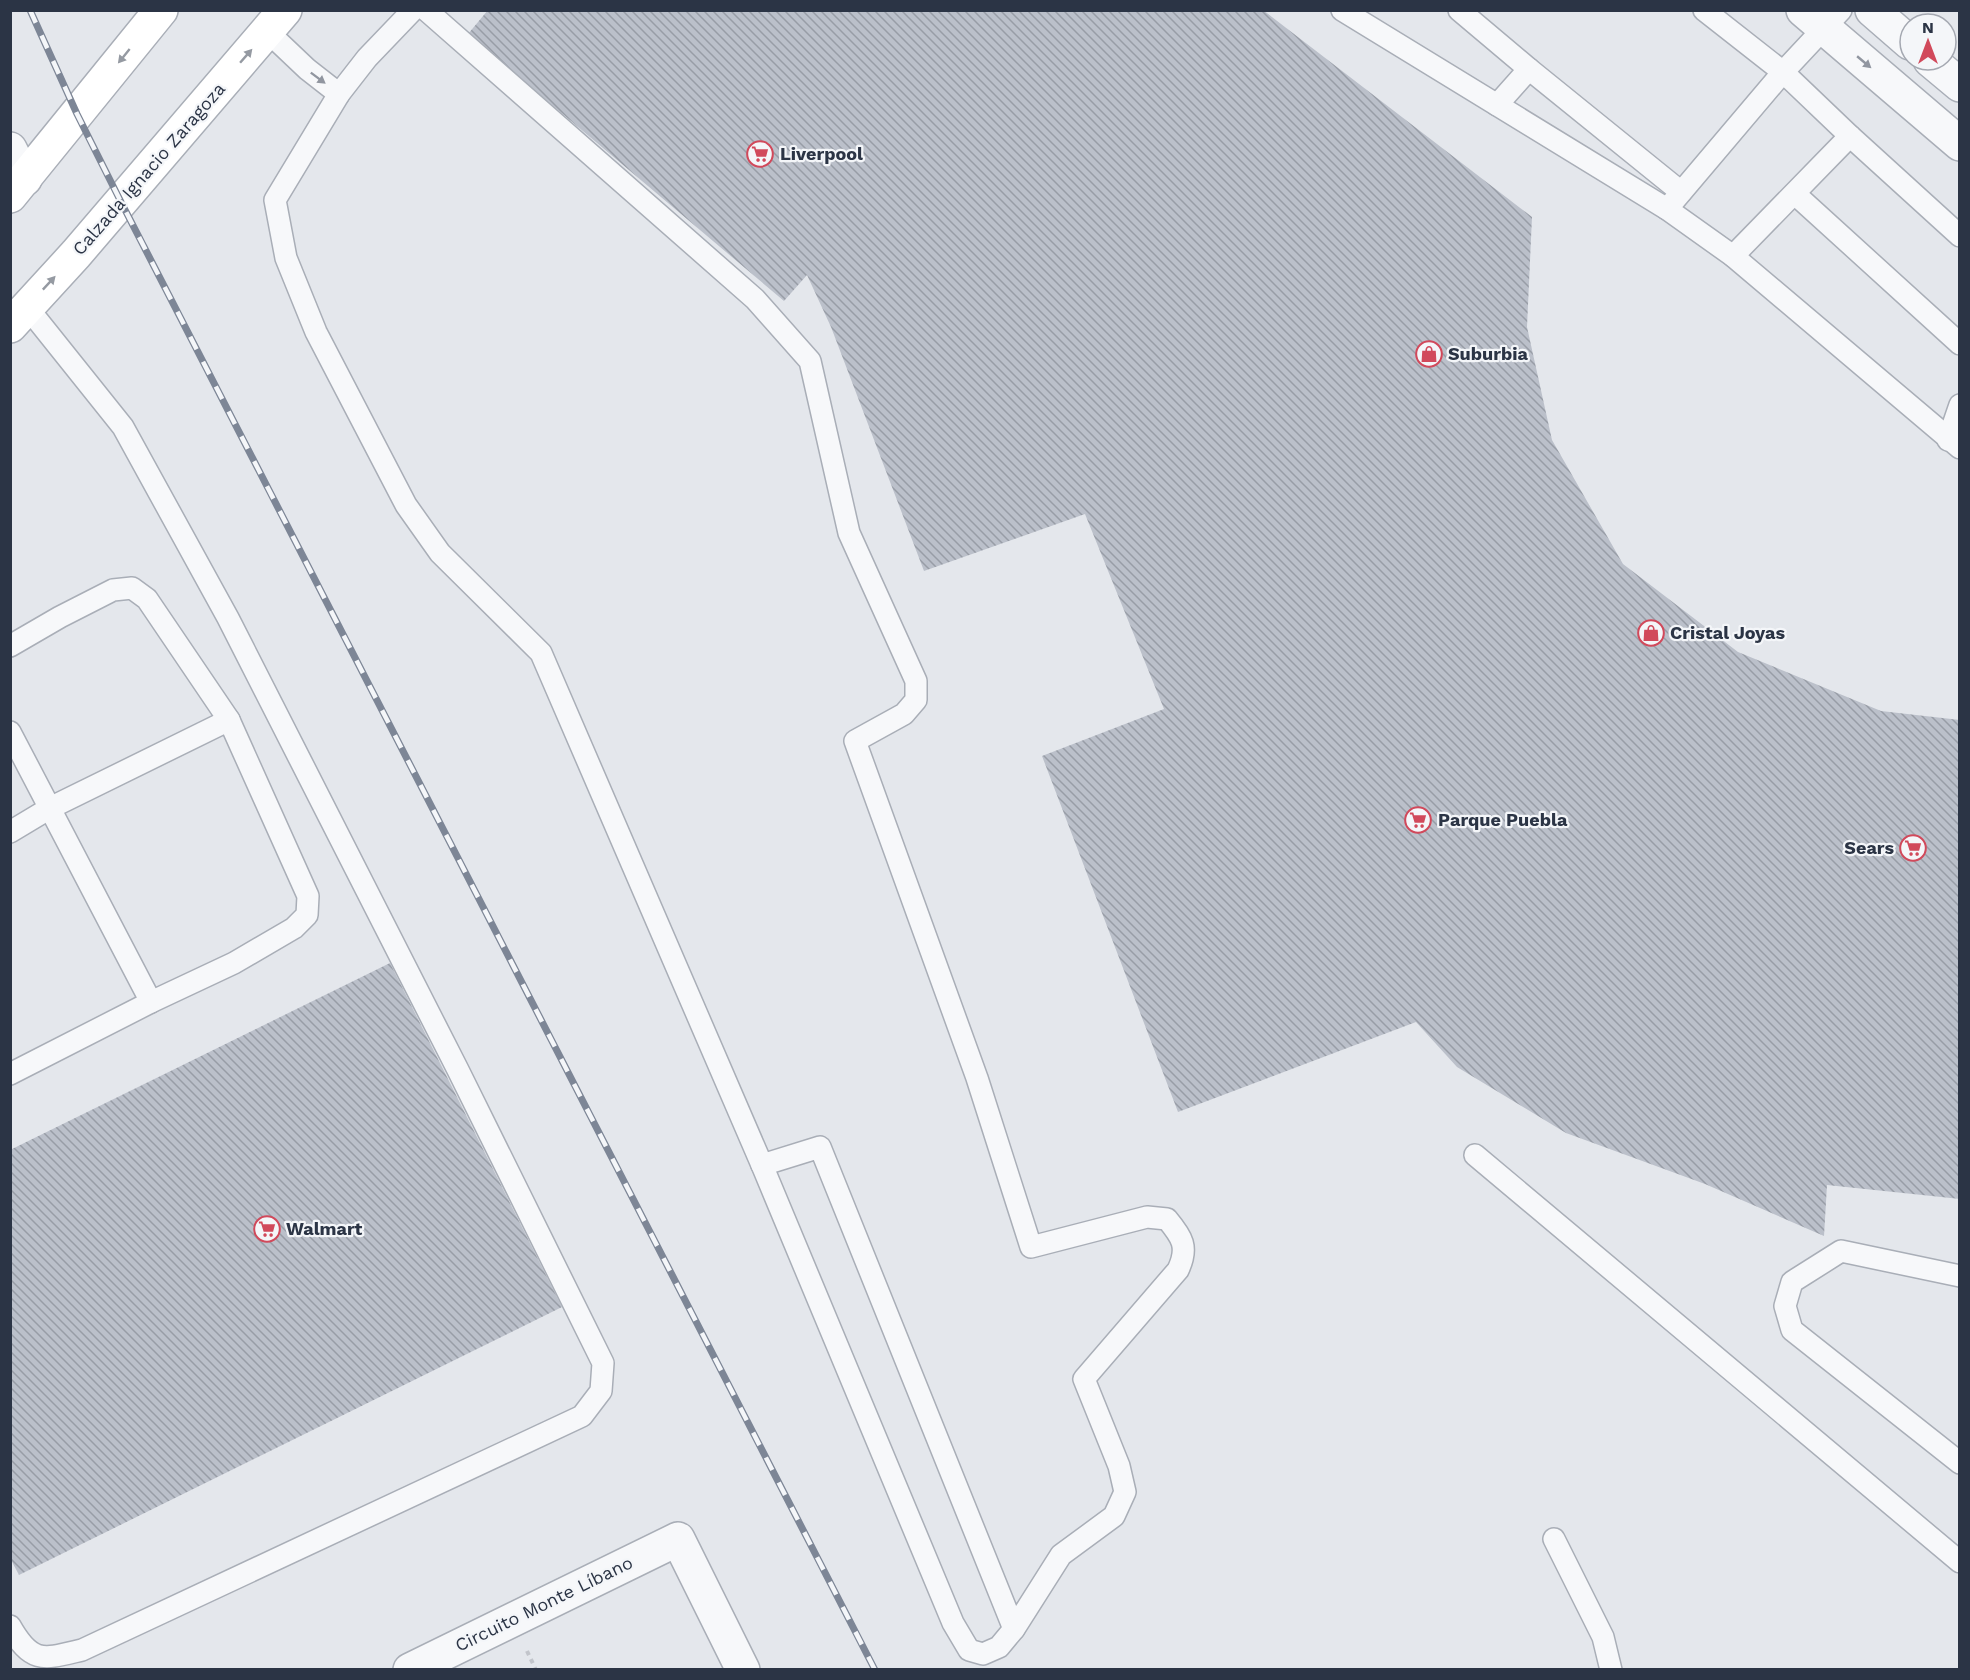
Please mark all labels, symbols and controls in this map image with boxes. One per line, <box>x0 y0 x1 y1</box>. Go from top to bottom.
north arrow <box>1898 12 1958 72</box>
text: N <box>1922 18 1934 37</box>
one-way arrow <box>118 48 131 64</box>
one-way arrow <box>240 48 253 64</box>
one-way arrow <box>1856 55 1871 68</box>
one-way arrow <box>310 72 326 84</box>
street label: Calzada Ignacio Zaragoza <box>68 78 229 259</box>
supermarket icon: Liverpool <box>745 139 775 169</box>
place label: Liverpool <box>780 143 863 164</box>
one-way arrow <box>42 276 56 290</box>
shop icon: Suburbia <box>1414 339 1444 369</box>
place label: Suburbia <box>1448 343 1528 364</box>
shop icon: Cristal Joyas <box>1636 618 1666 648</box>
place label: Cristal Joyas <box>1670 622 1785 643</box>
supermarket icon: Parque Puebla <box>1403 805 1433 835</box>
place label: Parque Puebla <box>1438 809 1568 830</box>
supermarket icon: Sears <box>1898 833 1928 863</box>
place label: Sears <box>1844 837 1894 858</box>
supermarket icon: Walmart <box>252 1214 282 1244</box>
place label: Walmart <box>286 1218 362 1239</box>
street label: Circuito Monte Líbano <box>452 1551 636 1656</box>

